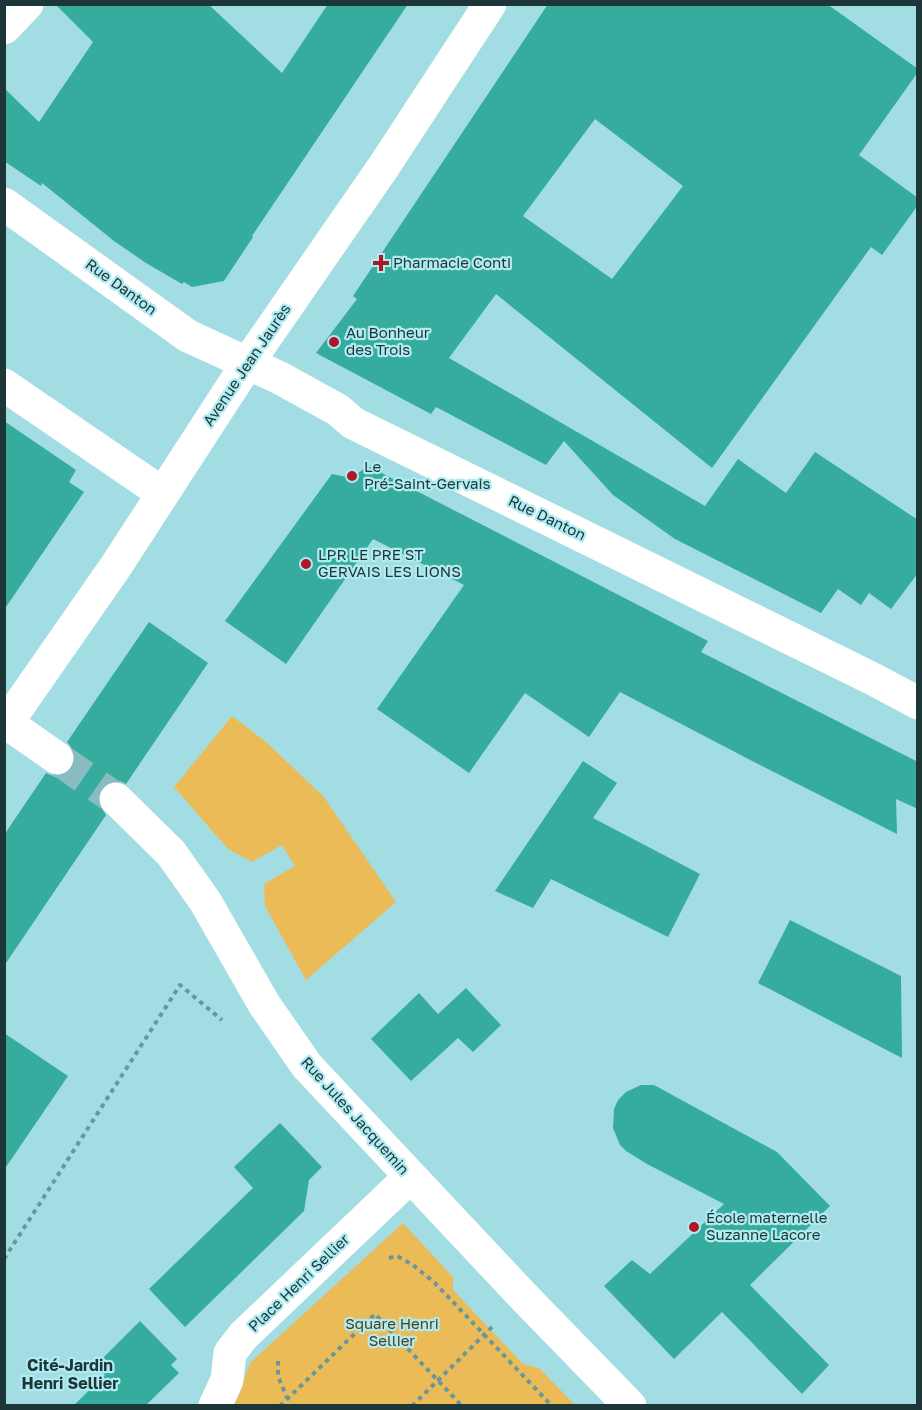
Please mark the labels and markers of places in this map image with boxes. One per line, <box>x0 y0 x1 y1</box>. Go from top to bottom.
place label: Pharmacie Conti <box>393 253 511 271</box>
marker: Pharmacie Conti <box>374 256 388 270</box>
place label: Au Bonheur des Trois <box>346 323 430 358</box>
marker: Au Bonheur des Trois <box>327 335 341 349</box>
place label: Le Pré-Saint-Gervais <box>364 457 491 492</box>
marker: Le Pré-Saint-Gervais <box>345 469 359 483</box>
place label: LPR LE PRE ST GERVAIS LES LIONS <box>318 545 461 580</box>
marker: LPR LE PRE ST GERVAIS LES LIONS <box>299 557 313 571</box>
place label: École maternelle Suzanne Lacore <box>706 1208 828 1243</box>
marker: École maternelle Suzanne Lacore <box>687 1220 701 1234</box>

